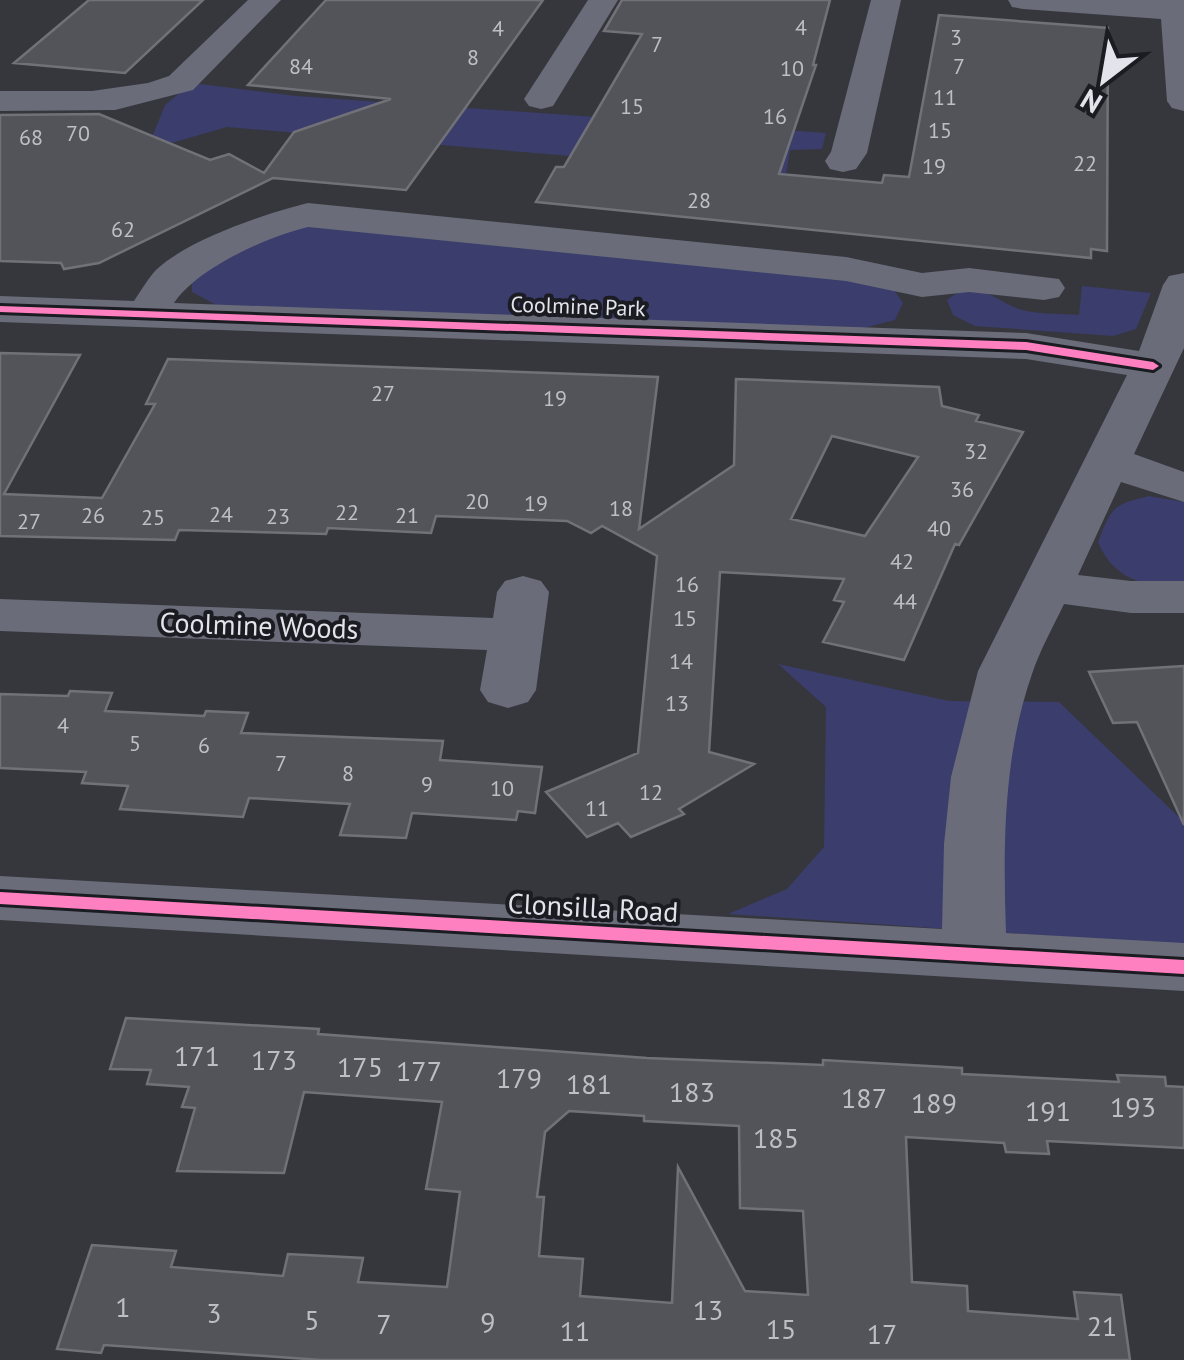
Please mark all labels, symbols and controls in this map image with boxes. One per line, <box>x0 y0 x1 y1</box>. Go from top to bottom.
house number: 4 <box>795 13 807 41</box>
house number: 4 <box>492 14 504 42</box>
house number: 3 <box>950 23 962 51</box>
house number: 7 <box>651 30 663 58</box>
north arrow <box>1054 30 1154 130</box>
house number: 8 <box>467 43 479 71</box>
house number: 84 <box>289 52 313 80</box>
house number: 7 <box>953 52 965 80</box>
house number: 10 <box>780 54 804 82</box>
text: N <box>1073 81 1108 122</box>
house number: 11 <box>933 83 957 111</box>
house number: 15 <box>620 92 644 120</box>
house number: 16 <box>763 102 787 130</box>
house number: 15 <box>928 116 952 144</box>
house number: 70 <box>66 119 90 147</box>
house number: 68 <box>19 123 43 151</box>
house number: 22 <box>1073 149 1097 177</box>
house number: 19 <box>922 152 946 180</box>
house number: 28 <box>687 186 711 214</box>
house number: 62 <box>111 215 135 243</box>
street label: Coolmine Park <box>510 290 646 322</box>
house number: 27 <box>371 379 395 407</box>
house number: 19 <box>543 384 567 412</box>
house number: 32 <box>964 437 988 465</box>
house number: 36 <box>950 475 974 503</box>
house number: 20 <box>465 487 489 515</box>
house number: 19 <box>524 489 548 517</box>
house number: 18 <box>609 494 633 522</box>
house number: 22 <box>335 498 359 526</box>
house number: 24 <box>209 500 233 528</box>
house number: 26 <box>81 501 105 529</box>
house number: 21 <box>395 501 419 529</box>
house number: 23 <box>266 502 290 530</box>
house number: 25 <box>141 503 165 531</box>
house number: 27 <box>17 507 41 535</box>
house number: 40 <box>927 514 951 542</box>
house number: 42 <box>890 547 914 575</box>
house number: 16 <box>675 570 699 598</box>
house number: 44 <box>893 587 917 615</box>
street label: Coolmine Woods <box>159 603 359 647</box>
house number: 15 <box>673 604 697 632</box>
house number: 14 <box>669 647 693 675</box>
house number: 13 <box>665 689 689 717</box>
house number: 4 <box>57 711 69 739</box>
house number: 5 <box>129 729 141 757</box>
house number: 6 <box>198 731 210 759</box>
house number: 7 <box>275 749 287 777</box>
house number: 8 <box>342 759 354 787</box>
house number: 9 <box>421 770 433 798</box>
house number: 10 <box>490 774 514 802</box>
house number: 12 <box>639 778 663 806</box>
house number: 11 <box>585 794 609 822</box>
street label: Clonsilla Road <box>507 884 679 930</box>
house number: 171 <box>174 1037 220 1074</box>
house number: 173 <box>251 1041 297 1078</box>
house number: 175 <box>337 1048 383 1085</box>
house number: 177 <box>396 1052 442 1089</box>
house number: 179 <box>496 1059 542 1096</box>
house number: 181 <box>566 1065 612 1102</box>
house number: 183 <box>669 1073 715 1110</box>
house number: 187 <box>841 1079 887 1116</box>
house number: 189 <box>911 1084 957 1121</box>
house number: 193 <box>1110 1088 1156 1125</box>
house number: 191 <box>1025 1092 1071 1129</box>
house number: 185 <box>753 1119 799 1156</box>
house number: 1 <box>115 1288 131 1325</box>
house number: 13 <box>693 1291 723 1328</box>
house number: 3 <box>206 1294 222 1331</box>
house number: 5 <box>304 1301 320 1338</box>
house number: 9 <box>480 1303 496 1340</box>
house number: 7 <box>376 1305 392 1342</box>
house number: 21 <box>1087 1307 1117 1344</box>
house number: 15 <box>766 1310 796 1347</box>
house number: 11 <box>560 1312 590 1349</box>
house number: 17 <box>867 1315 897 1352</box>

